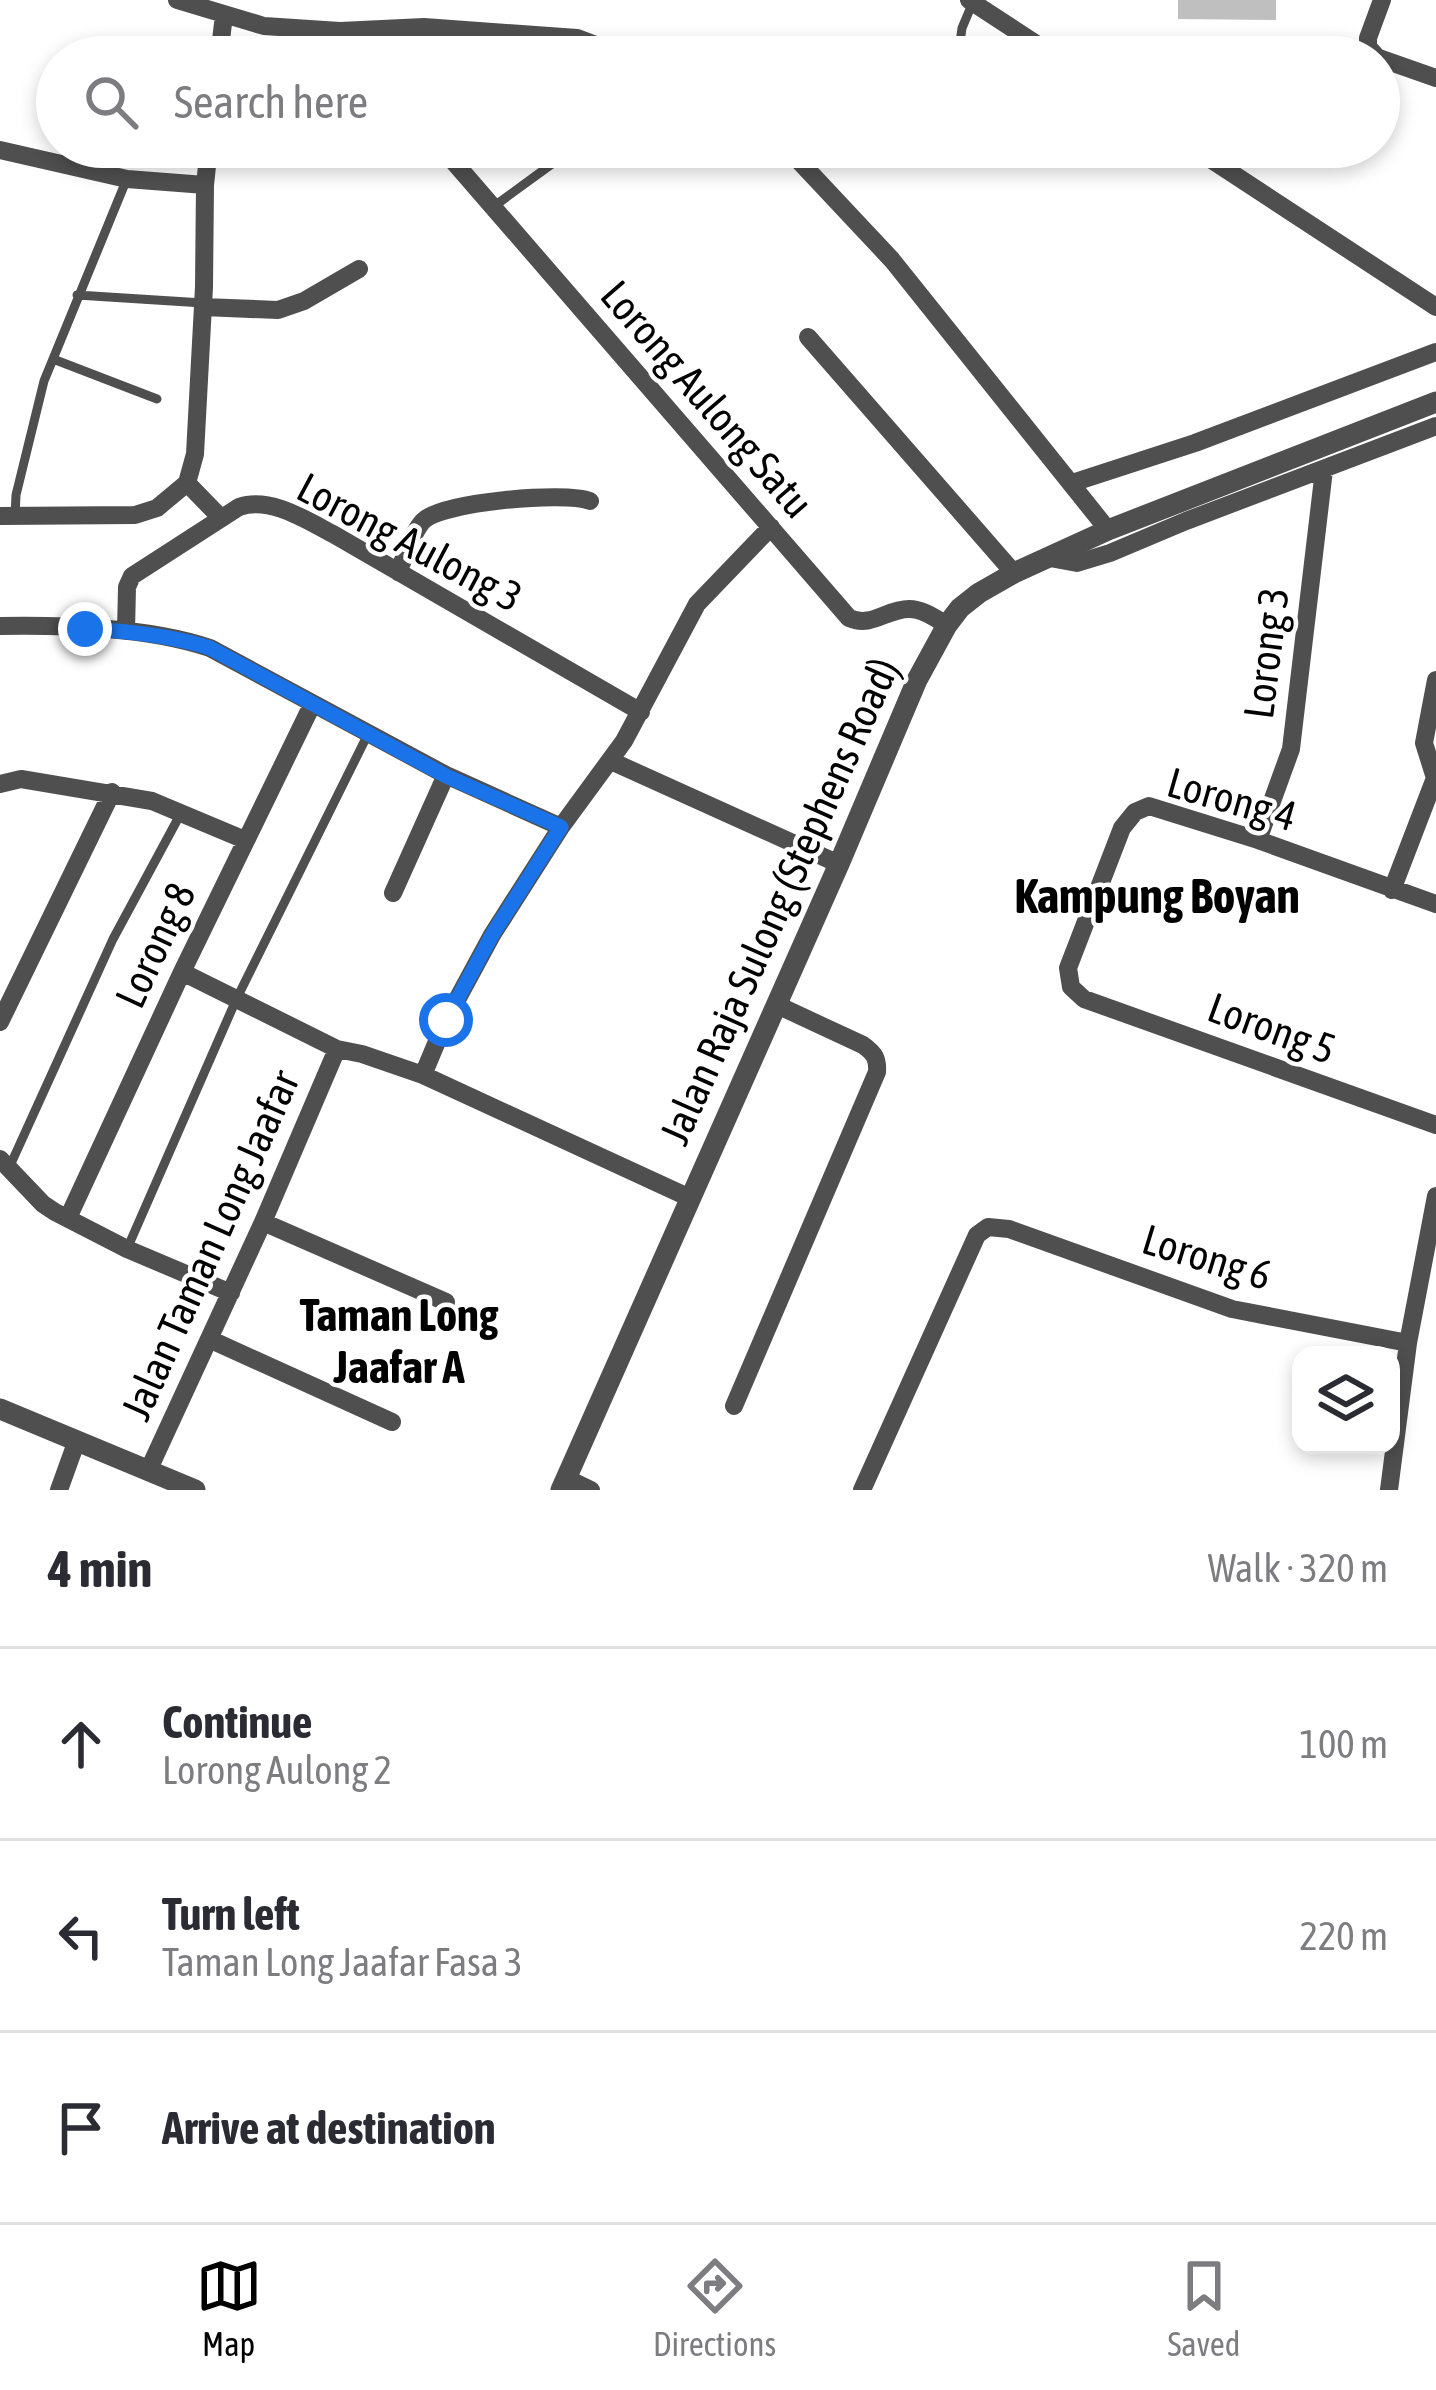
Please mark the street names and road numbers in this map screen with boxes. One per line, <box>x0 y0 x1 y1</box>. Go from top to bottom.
street label: Lorong Aulong Satu <box>591 271 823 527</box>
street label: Lorong Aulong 3 <box>289 463 531 621</box>
street label: Lorong 3 <box>1234 585 1298 721</box>
street label: Jalan Raja Sulong (Stephens Road) <box>650 651 908 1151</box>
street label: Lorong 4 <box>1162 758 1302 840</box>
street label: Lorong 8 <box>105 875 205 1015</box>
street label: Lorong 5 <box>1202 983 1342 1073</box>
street label: Jalan Taman Long Jaafar <box>111 1063 309 1427</box>
street label: Lorong 6 <box>1137 1215 1277 1299</box>

